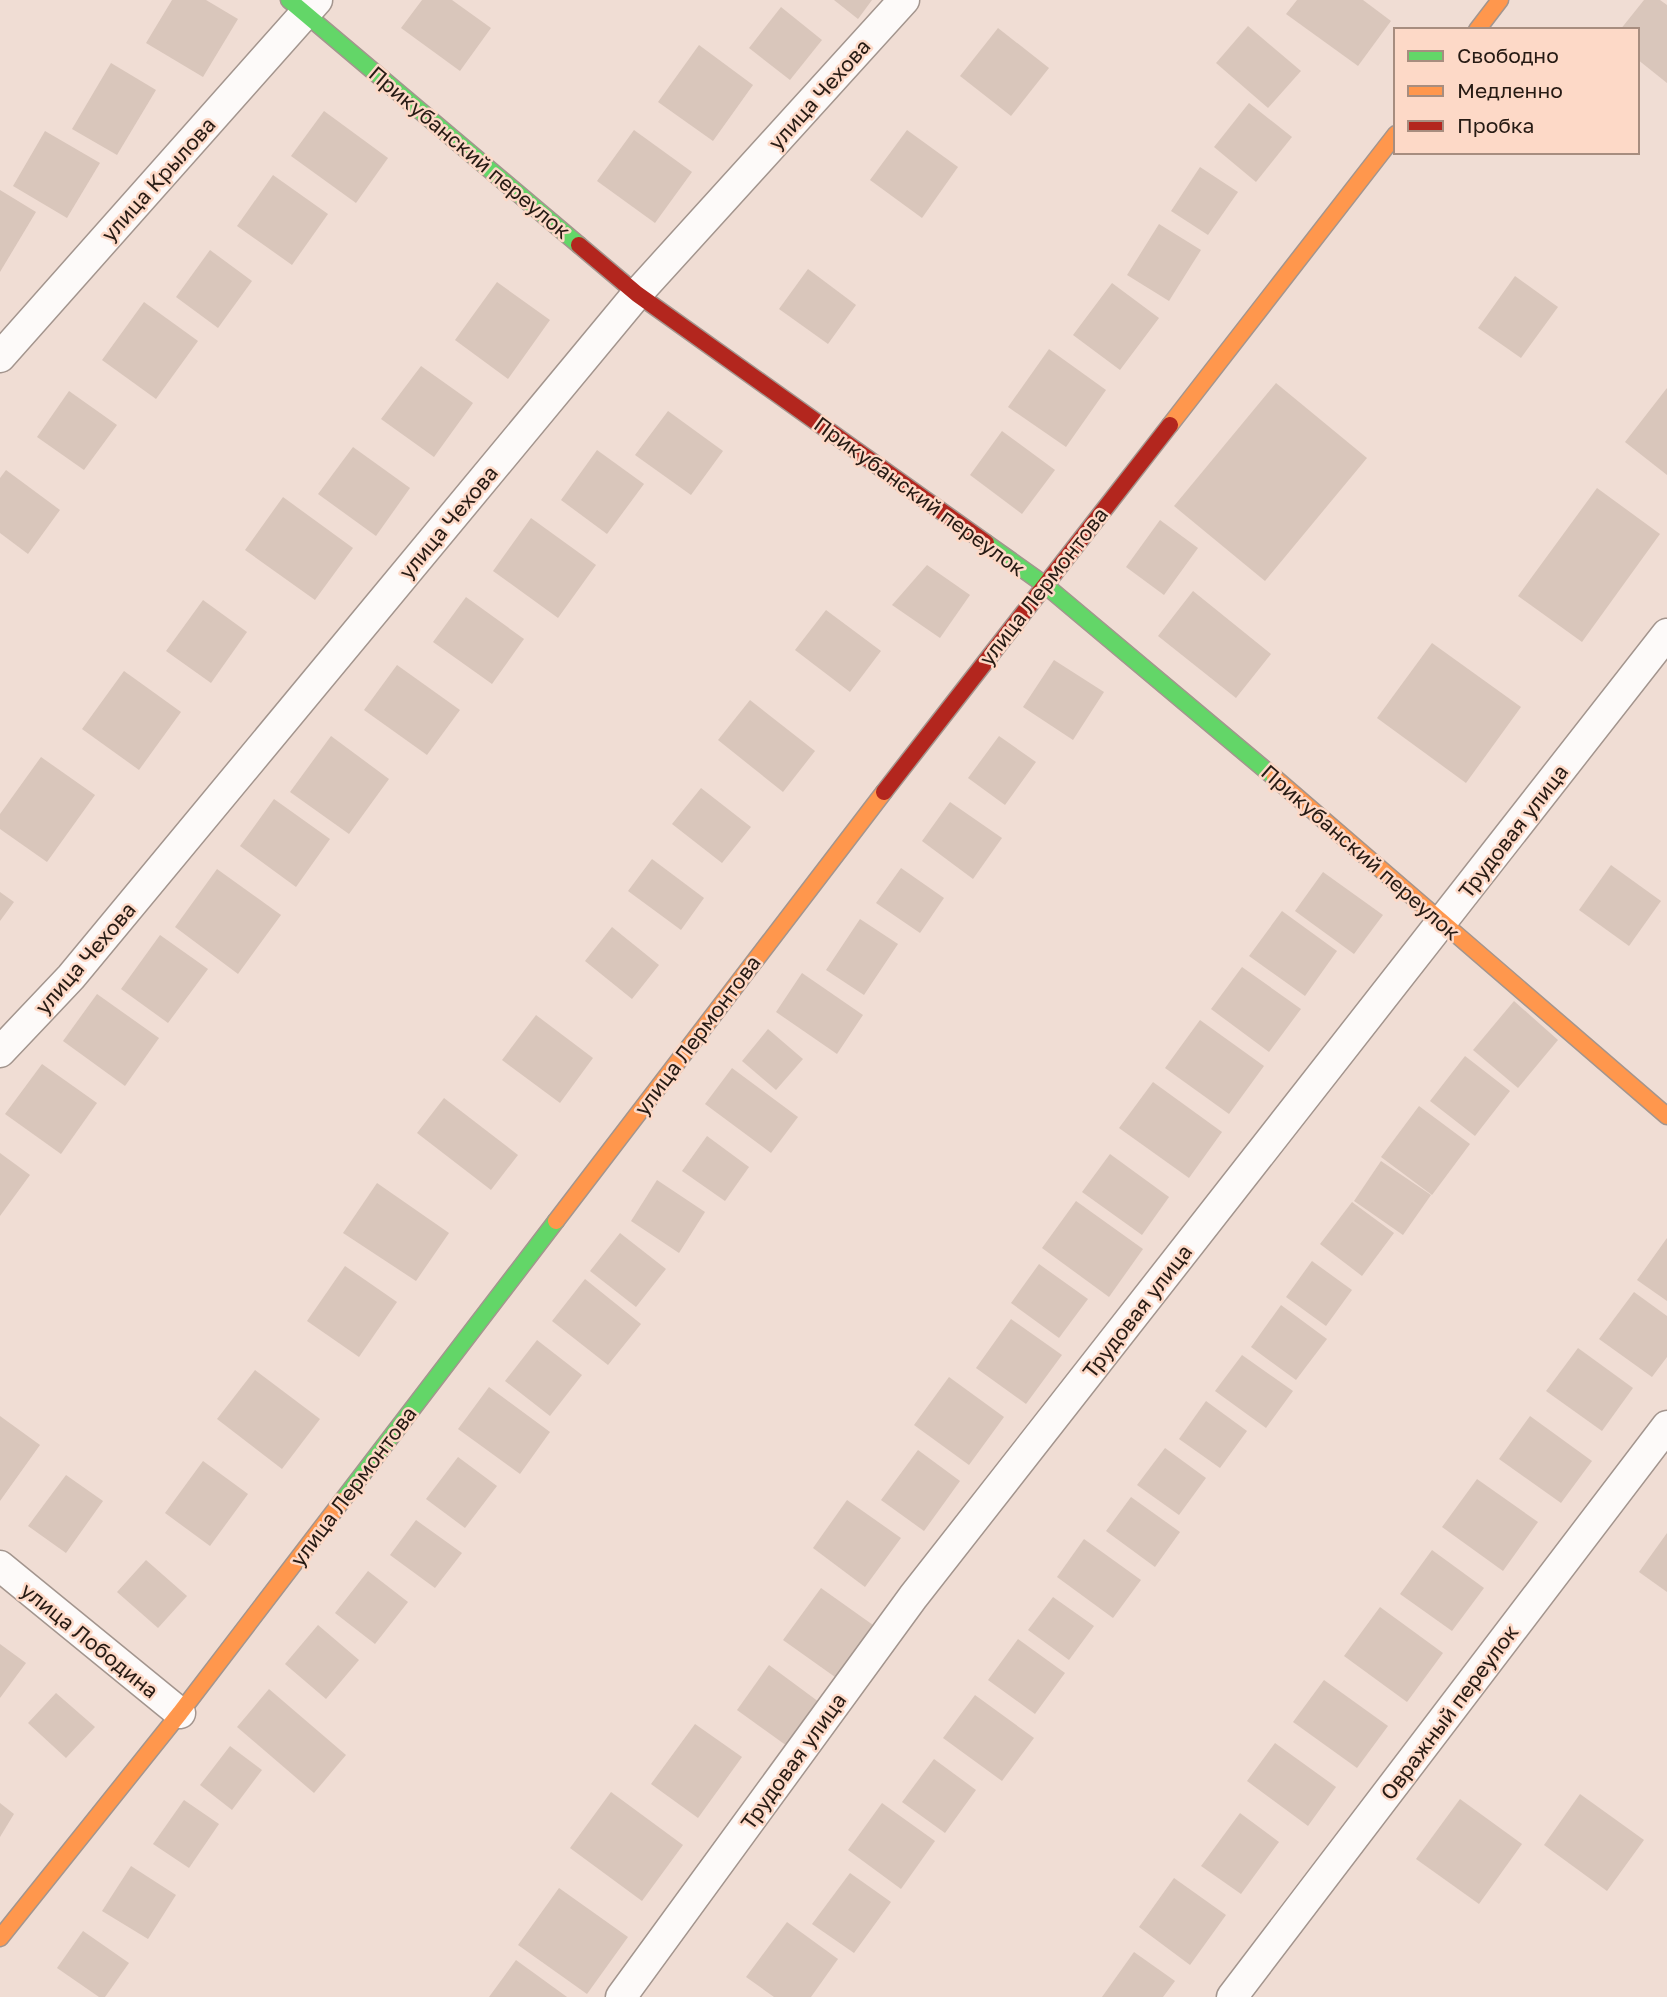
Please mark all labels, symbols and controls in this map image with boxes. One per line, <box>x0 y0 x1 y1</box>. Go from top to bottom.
legend <box>1394 28 1639 154</box>
street label: улица Чехова <box>762 33 876 155</box>
text: Свободно <box>1457 42 1559 68</box>
street label: Прикубанский переулок <box>364 60 576 244</box>
text: Медленно <box>1457 77 1563 103</box>
street label: улица Крылова <box>95 111 221 247</box>
text: Пробка <box>1457 112 1535 138</box>
street label: Прикубанский переулок <box>809 411 1031 581</box>
street label: улица Чехова <box>393 460 503 584</box>
street label: улица Лермонтова <box>973 502 1113 670</box>
street label: Прикубанский переулок <box>1256 759 1466 945</box>
street label: Трудовая улица <box>1453 759 1573 903</box>
street label: улица Чехова <box>29 897 141 1019</box>
street label: улица Лермонтова <box>628 950 766 1120</box>
street label: Трудовая улица <box>1077 1239 1197 1383</box>
street label: улица Лермонтова <box>284 1401 422 1571</box>
street label: улица Лободина <box>16 1577 164 1703</box>
street label: Овражный переулок <box>1375 1619 1523 1805</box>
street label: Трудовая улица <box>735 1688 851 1834</box>

